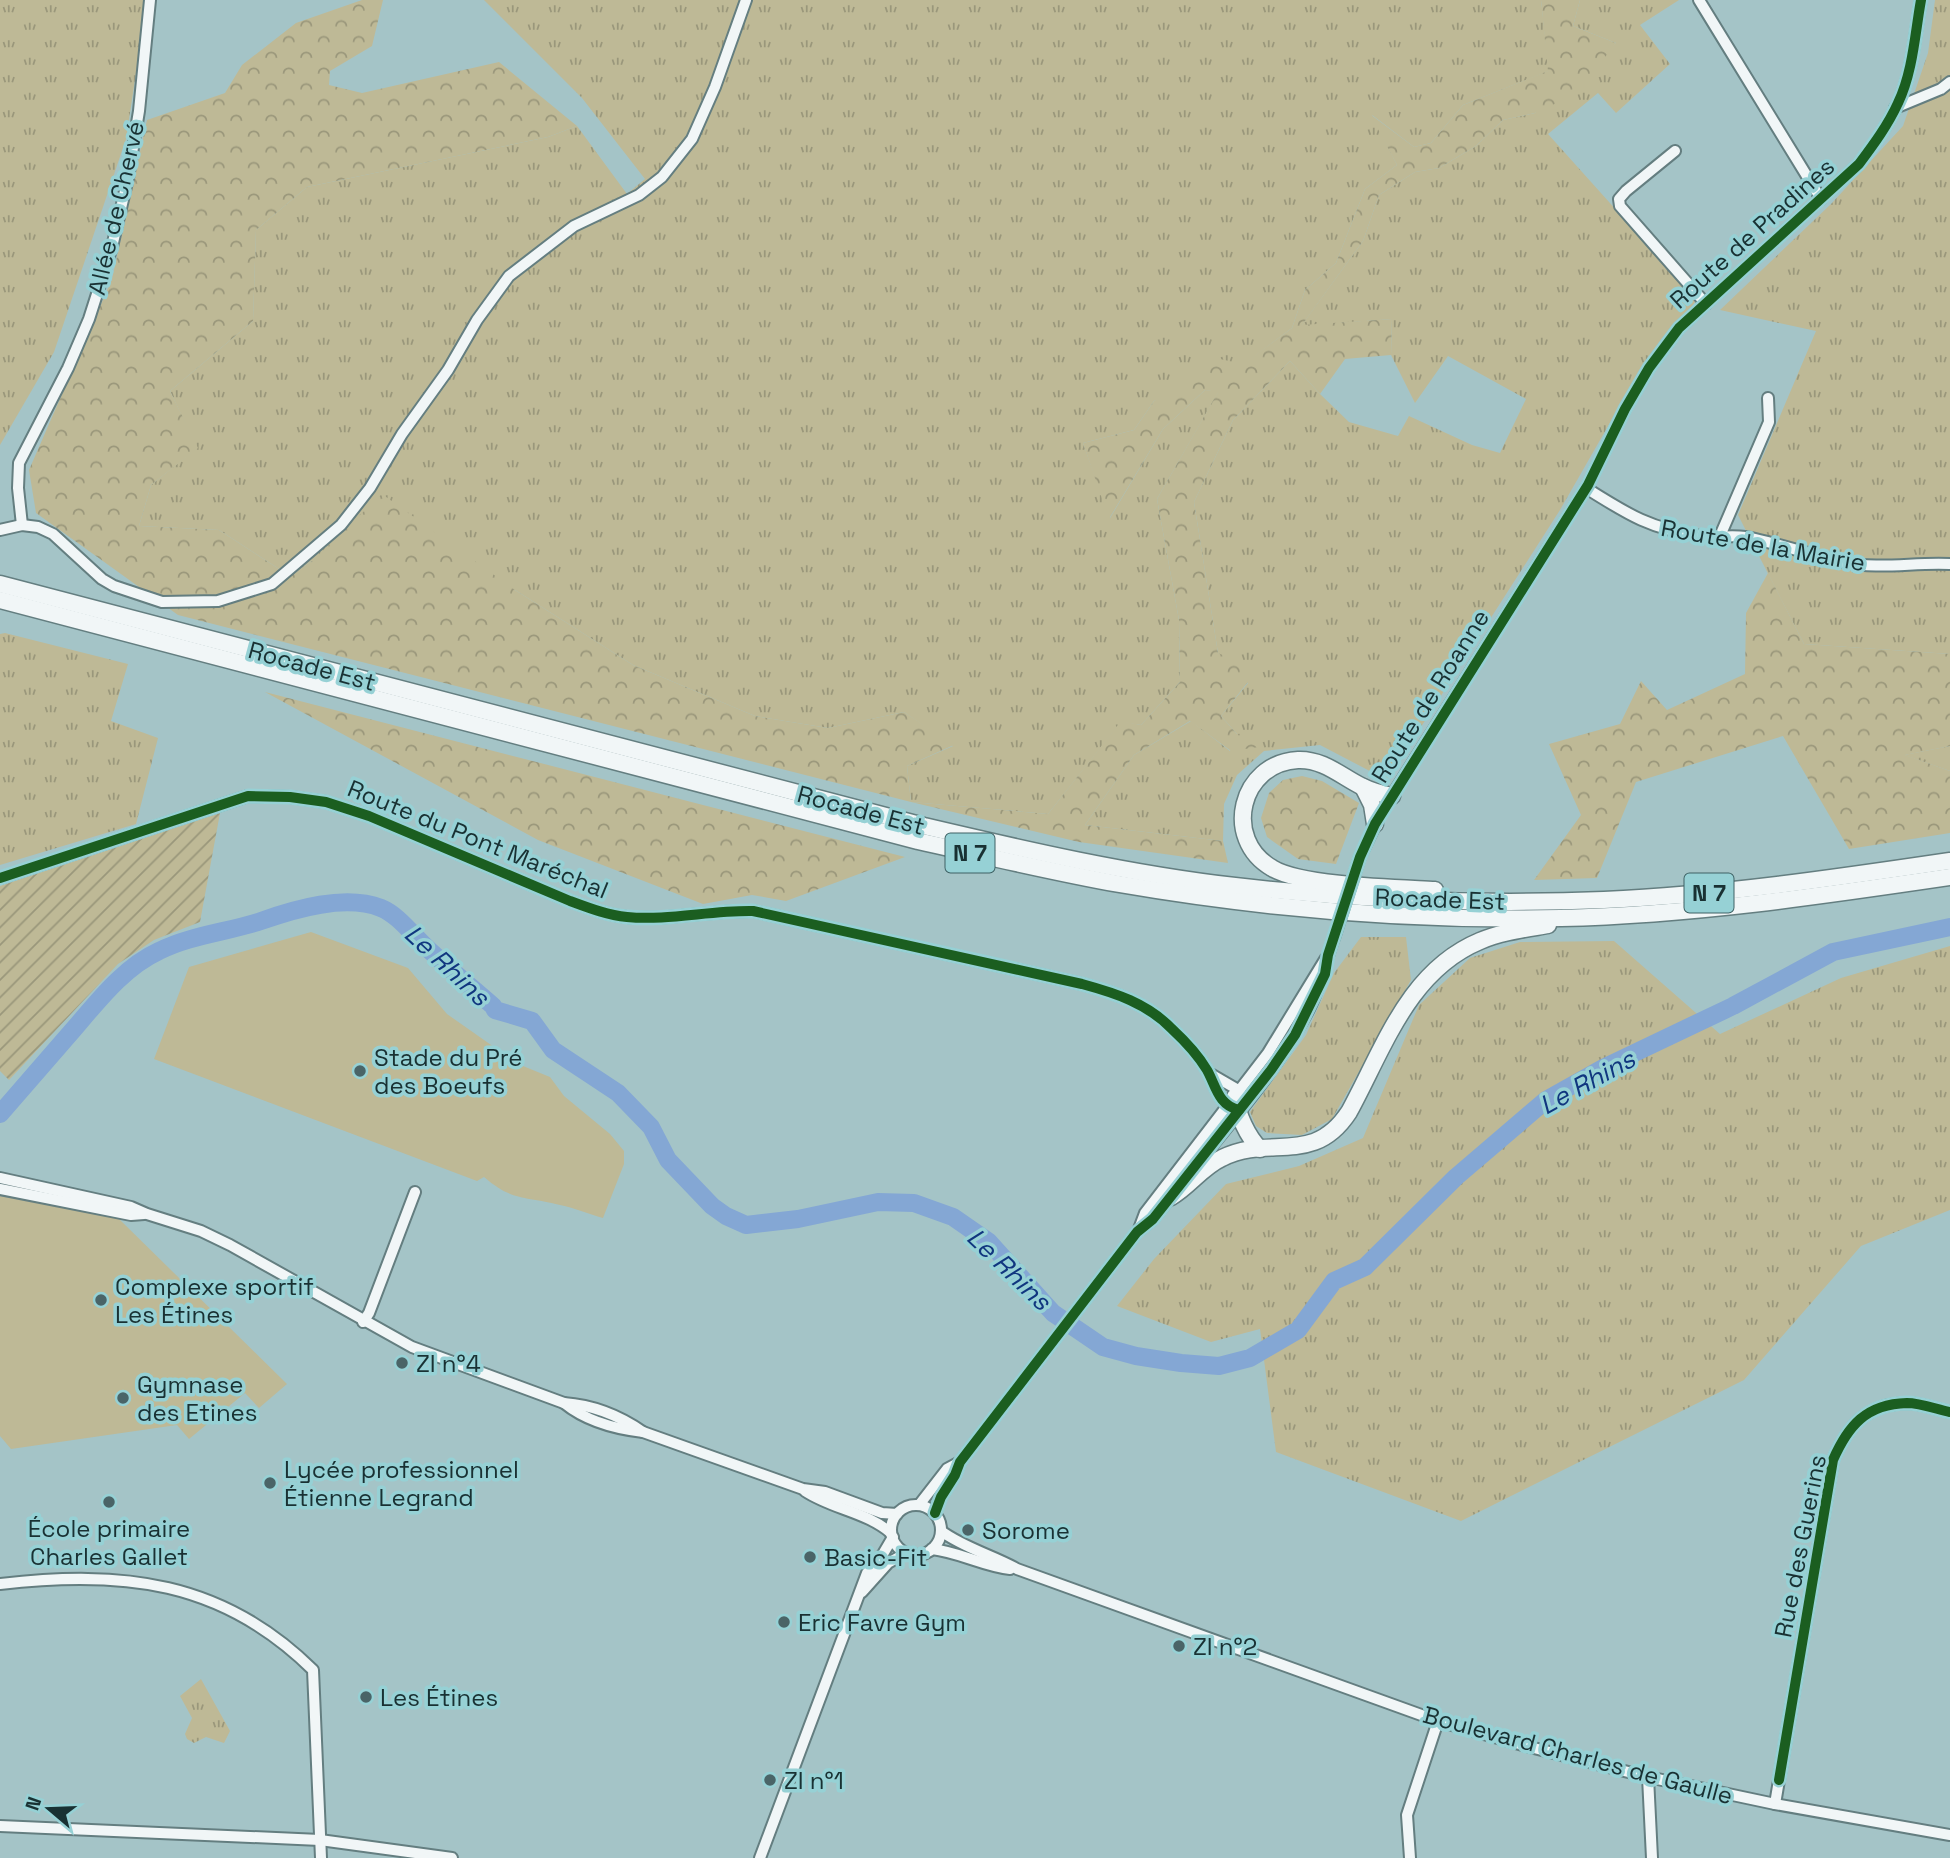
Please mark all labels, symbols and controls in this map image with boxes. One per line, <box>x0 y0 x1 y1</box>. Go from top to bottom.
street label: Allée de Chervé <box>81 118 151 298</box>
street label: Route de Pradines <box>1663 151 1841 315</box>
street label: Route de la Mairie <box>1658 512 1868 578</box>
street label: Route de Roanne <box>1364 603 1496 789</box>
street label: Rocade Est <box>245 634 379 698</box>
street label: Route du Pont Maréchal <box>343 772 613 906</box>
street label: Rocade Est <box>794 778 928 842</box>
road number: N 7 <box>946 834 995 873</box>
road number: N 7 <box>1684 874 1734 912</box>
street label: Rocade Est <box>1374 881 1506 917</box>
water label: Le Rhins <box>397 917 498 1014</box>
water label: Le Rhins <box>1533 1041 1642 1122</box>
place label: Stade du Pré des Boeufs <box>374 1042 523 1101</box>
marker: Stade du Pré des Boeufs <box>352 1063 368 1079</box>
water label: Le Rhins <box>960 1220 1059 1318</box>
place label: Complexe sportif Les Étines <box>115 1271 314 1330</box>
marker: Complexe sportif Les Étines <box>93 1292 109 1308</box>
place label: ZI n°4 <box>416 1348 481 1379</box>
marker: ZI n°4 <box>394 1355 410 1371</box>
place label: Gymnase des Etines <box>137 1369 257 1428</box>
marker: Gymnase des Etines <box>115 1390 131 1406</box>
street label: Rue des Guerins <box>1767 1452 1833 1640</box>
place label: Lycée professionnel Étienne Legrand <box>284 1454 519 1513</box>
marker: Lycée professionnel Étienne Legrand <box>262 1475 278 1491</box>
marker: École primaire Charles Gallet <box>101 1494 117 1510</box>
place label: École primaire Charles Gallet <box>28 1513 190 1572</box>
place label: Sorome <box>982 1515 1070 1546</box>
marker: Sorome <box>960 1522 976 1538</box>
place label: Basic-Fit <box>824 1542 927 1573</box>
marker: Basic-Fit <box>802 1549 818 1565</box>
place label: Eric Favre Gym <box>798 1607 966 1638</box>
marker: Eric Favre Gym <box>776 1614 792 1630</box>
place label: ZI n°2 <box>1193 1631 1257 1662</box>
marker: ZI n°2 <box>1171 1638 1187 1654</box>
place label: Les Étines <box>380 1682 498 1713</box>
marker: Les Étines <box>358 1689 374 1705</box>
street label: Boulevard Charles de Gaulle <box>1420 1699 1736 1811</box>
place label: ZI n°1 <box>784 1765 844 1796</box>
marker: ZI n°1 <box>762 1772 778 1788</box>
north arrow <box>14 1774 84 1844</box>
text: N <box>20 1794 47 1814</box>

